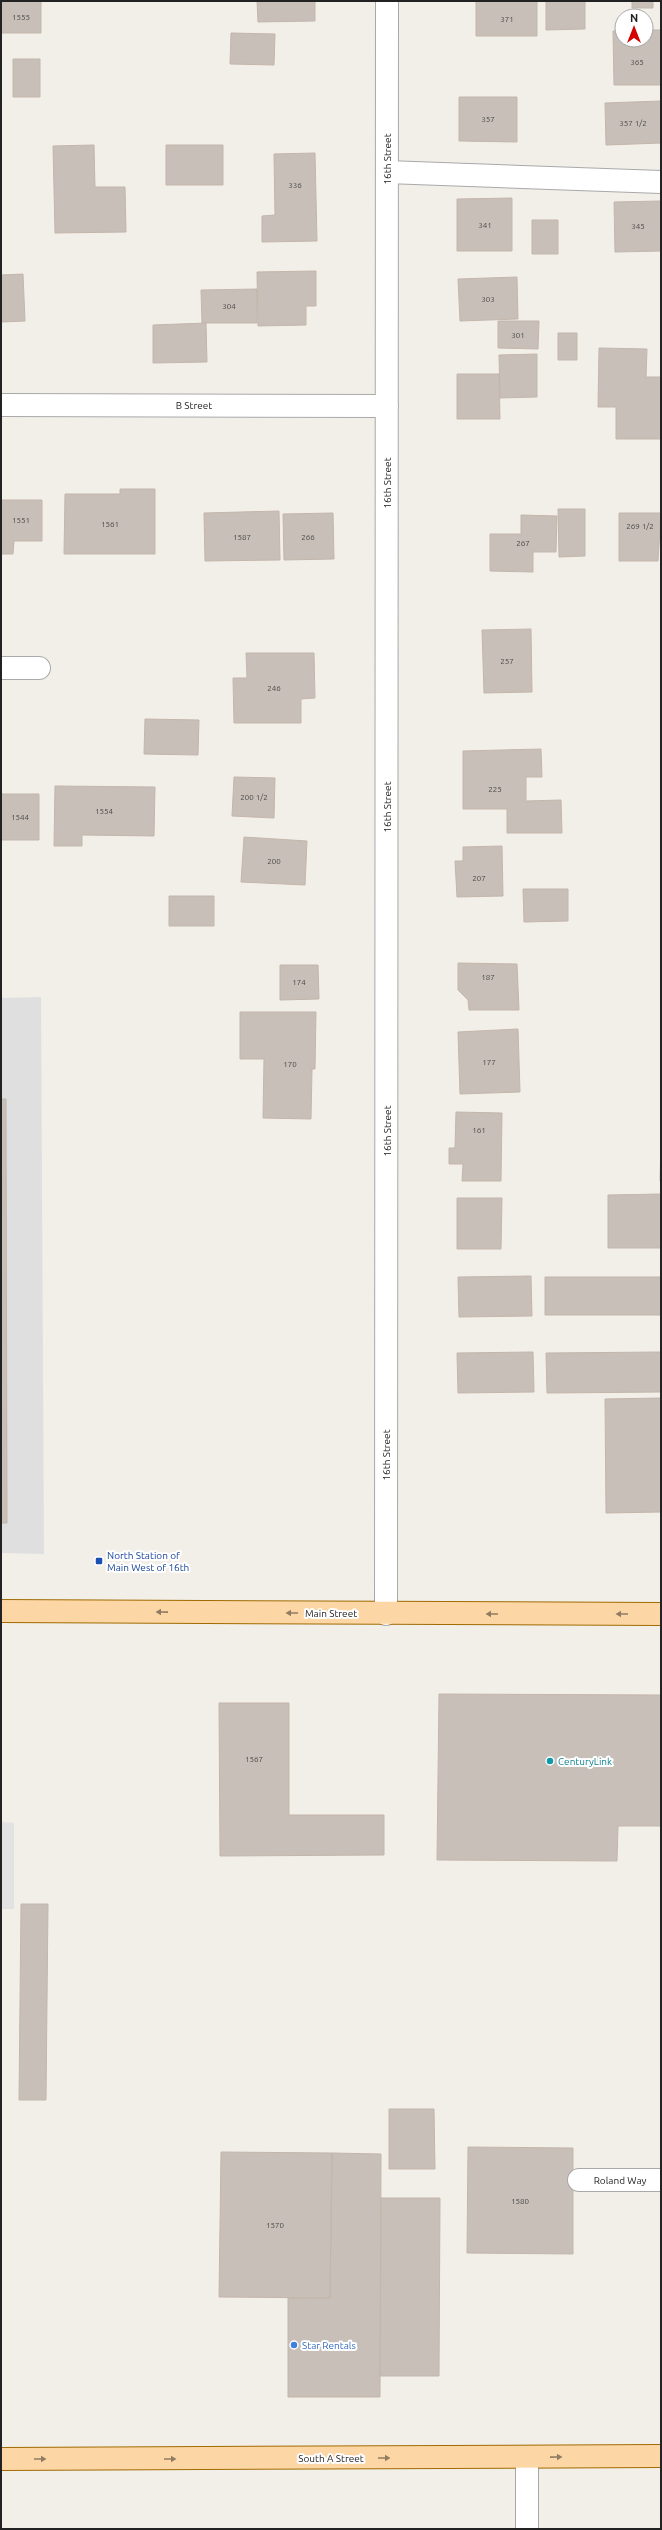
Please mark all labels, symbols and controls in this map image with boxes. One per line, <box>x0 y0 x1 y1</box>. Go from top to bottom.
north arrow <box>614 8 654 48</box>
text: N <box>630 12 638 24</box>
house number: 1555 <box>12 13 30 22</box>
house number: 371 <box>500 15 514 24</box>
house number: 365 <box>630 58 644 67</box>
house number: 357 <box>481 115 495 124</box>
house number: 357 1/2 <box>619 119 647 128</box>
street label: 16th Street <box>382 133 393 185</box>
house number: 336 <box>288 181 302 190</box>
house number: 341 <box>478 221 492 230</box>
house number: 345 <box>631 222 645 231</box>
house number: 303 <box>481 295 495 304</box>
house number: 304 <box>222 302 236 311</box>
house number: 301 <box>511 331 525 340</box>
street label: B Street <box>176 400 212 411</box>
street label: 16th Street <box>382 457 393 509</box>
house number: 1551 <box>12 516 30 525</box>
house number: 1561 <box>101 520 119 529</box>
house number: 269 1/2 <box>626 522 654 531</box>
house number: 1587 <box>233 533 251 542</box>
house number: 266 <box>301 533 315 542</box>
house number: 267 <box>516 539 530 548</box>
house number: 257 <box>500 657 514 666</box>
house number: 246 <box>267 684 281 693</box>
street label: 16th Street <box>382 781 393 833</box>
house number: 225 <box>488 785 502 794</box>
house number: 200 1/2 <box>240 793 268 802</box>
house number: 1554 <box>95 807 114 816</box>
house number: 1544 <box>11 813 30 822</box>
house number: 200 <box>267 857 281 866</box>
house number: 207 <box>472 874 486 883</box>
house number: 187 <box>481 973 495 982</box>
house number: 174 <box>292 978 306 987</box>
house number: 177 <box>482 1058 496 1067</box>
house number: 170 <box>283 1060 297 1069</box>
street label: 16th Street <box>382 1105 393 1157</box>
house number: 161 <box>472 1126 486 1135</box>
street label: 16th Street <box>381 1429 392 1481</box>
place label: North Station of Main West of 16th <box>107 1550 189 1573</box>
marker: North Station of Main West of 16th <box>94 1556 104 1566</box>
street label: Main Street <box>305 1608 357 1619</box>
one-way arrow <box>155 1609 168 1615</box>
one-way arrow <box>285 1610 298 1616</box>
one-way arrow <box>485 1611 498 1617</box>
one-way arrow <box>615 1611 628 1617</box>
house number: 1567 <box>245 1755 263 1764</box>
marker: CenturyLink <box>545 1756 555 1766</box>
place label: CenturyLink <box>558 1756 612 1767</box>
street label: Roland Way <box>594 2175 647 2186</box>
house number: 1580 <box>511 2197 530 2206</box>
house number: 1570 <box>266 2221 285 2230</box>
marker: Star Rentals <box>289 2340 299 2350</box>
place label: Star Rentals <box>302 2340 356 2351</box>
street label: South A Street <box>298 2453 364 2464</box>
one-way arrow <box>550 2454 562 2461</box>
one-way arrow <box>378 2455 391 2461</box>
one-way arrow <box>34 2456 47 2462</box>
one-way arrow <box>164 2456 177 2462</box>

